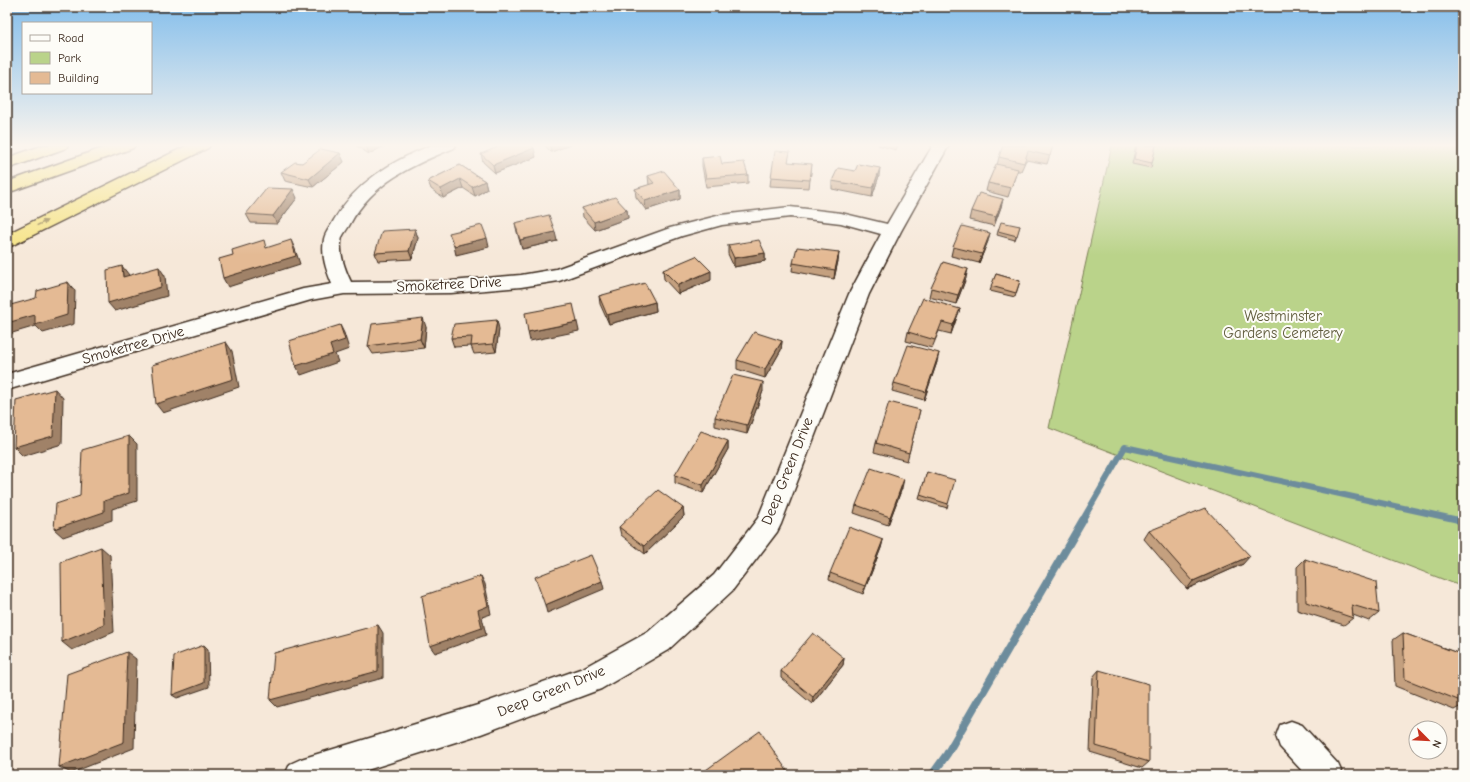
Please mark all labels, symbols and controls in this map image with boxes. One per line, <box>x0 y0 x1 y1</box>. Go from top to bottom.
legend <box>22 22 152 94</box>
text: Road <box>58 31 84 45</box>
text: Park <box>58 51 81 65</box>
text: Building <box>58 71 99 85</box>
one-way arrow <box>36 220 48 227</box>
street label: Smoketree Drive <box>396 272 503 296</box>
park label: Westminster Gardens Cemetery <box>1223 307 1343 342</box>
street label: Smoketree Drive <box>80 322 187 368</box>
street label: Deep Green Drive <box>757 414 817 527</box>
street label: Deep Green Drive <box>495 661 608 721</box>
north arrow <box>1408 720 1448 760</box>
text: N <box>1429 738 1444 750</box>

